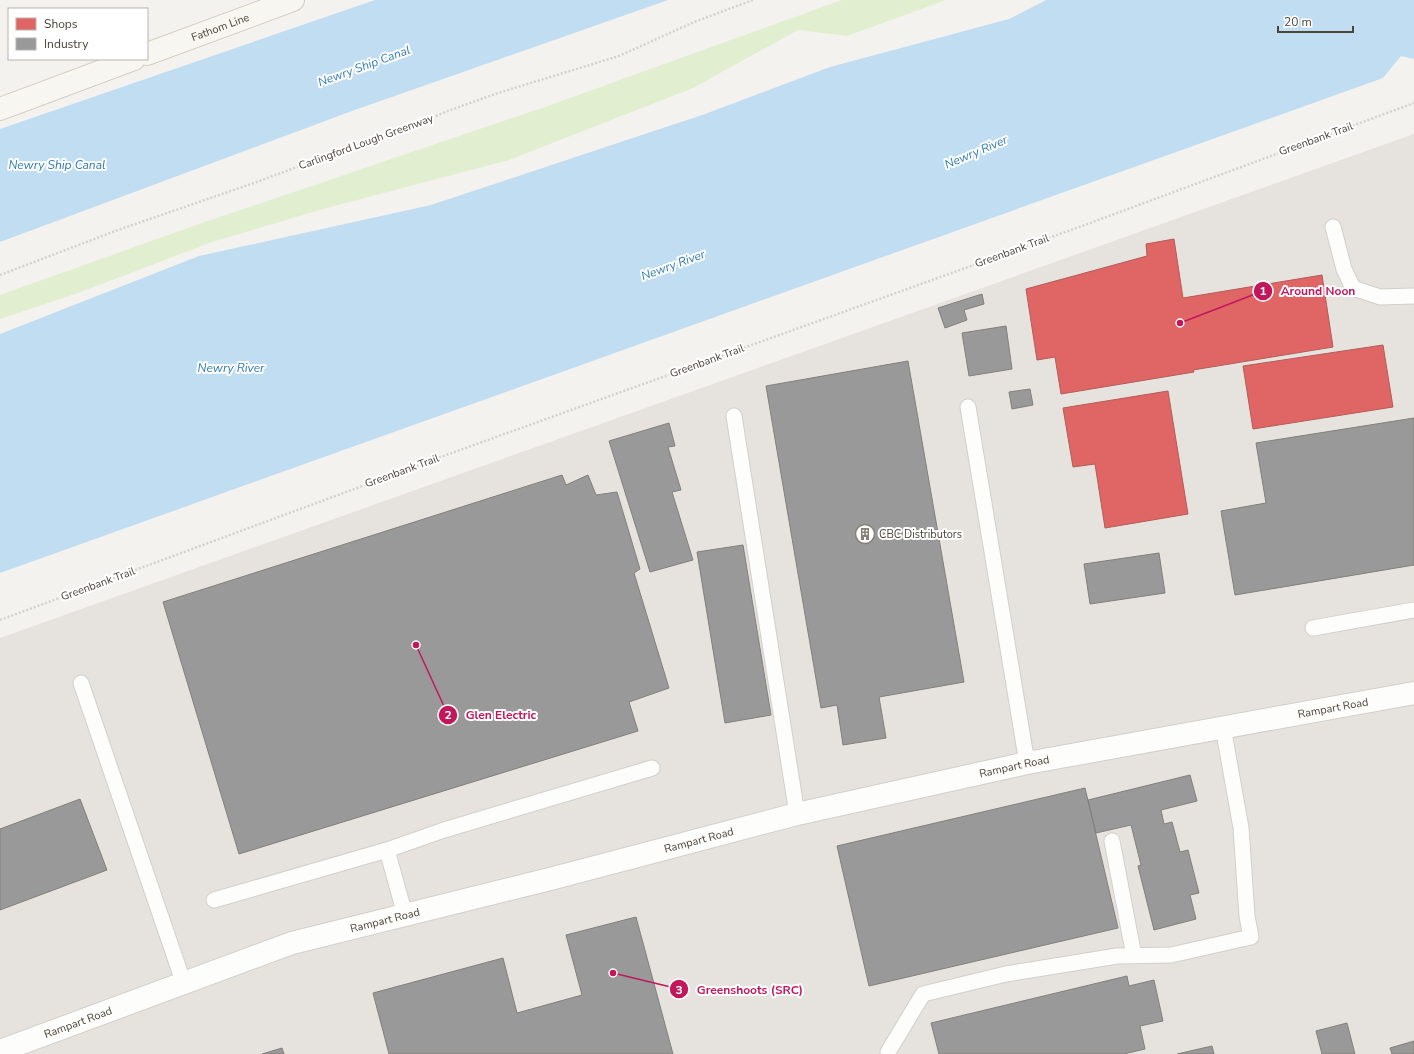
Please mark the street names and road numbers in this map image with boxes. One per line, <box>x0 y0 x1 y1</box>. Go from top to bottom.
street label: Fathom Line <box>189 9 251 45</box>
street label: Carlingford Lough Greenway <box>297 111 436 173</box>
street label: Greenbank Trail <box>1277 118 1356 159</box>
street label: Greenbank Trail <box>973 230 1052 271</box>
street label: Greenbank Trail <box>668 340 747 381</box>
street label: Greenbank Trail <box>363 450 442 491</box>
street label: Greenbank Trail <box>59 563 138 604</box>
street label: Rampart Road <box>1296 694 1369 721</box>
street label: Rampart Road <box>978 752 1051 781</box>
street label: Rampart Road <box>662 824 735 856</box>
street label: Rampart Road <box>348 904 421 936</box>
street label: Rampart Road <box>42 1003 114 1042</box>

